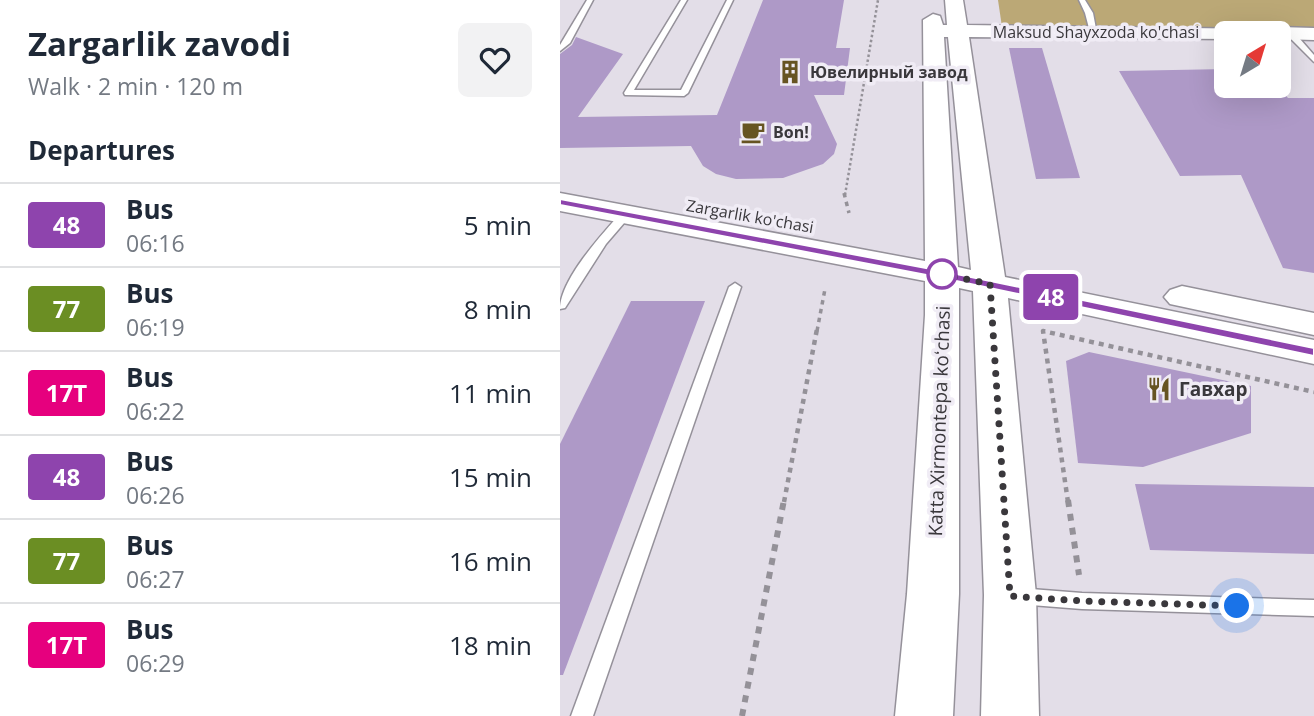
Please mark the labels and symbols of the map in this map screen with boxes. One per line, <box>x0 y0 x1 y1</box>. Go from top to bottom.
street label: Maksud Shayxzoda ko'chasi <box>993 21 1199 43</box>
north arrow <box>1214 21 1292 98</box>
building icon: Ювелирный завод <box>776 58 804 86</box>
place label: Ювелирный завод <box>810 61 968 83</box>
cafe icon: Bon! <box>739 118 767 146</box>
place label: Bon! <box>773 121 809 143</box>
street label: Zargarlik ko'chasi <box>685 194 815 238</box>
unlabelled marker <box>927 259 957 289</box>
line badge: 48 <box>1020 274 1082 320</box>
street label: Katta Xirmontepa koʻchasi <box>922 305 956 537</box>
restaurant icon: Гавхар <box>1145 375 1173 403</box>
place label: Гавхар <box>1179 376 1248 402</box>
your location <box>1219 588 1254 623</box>

